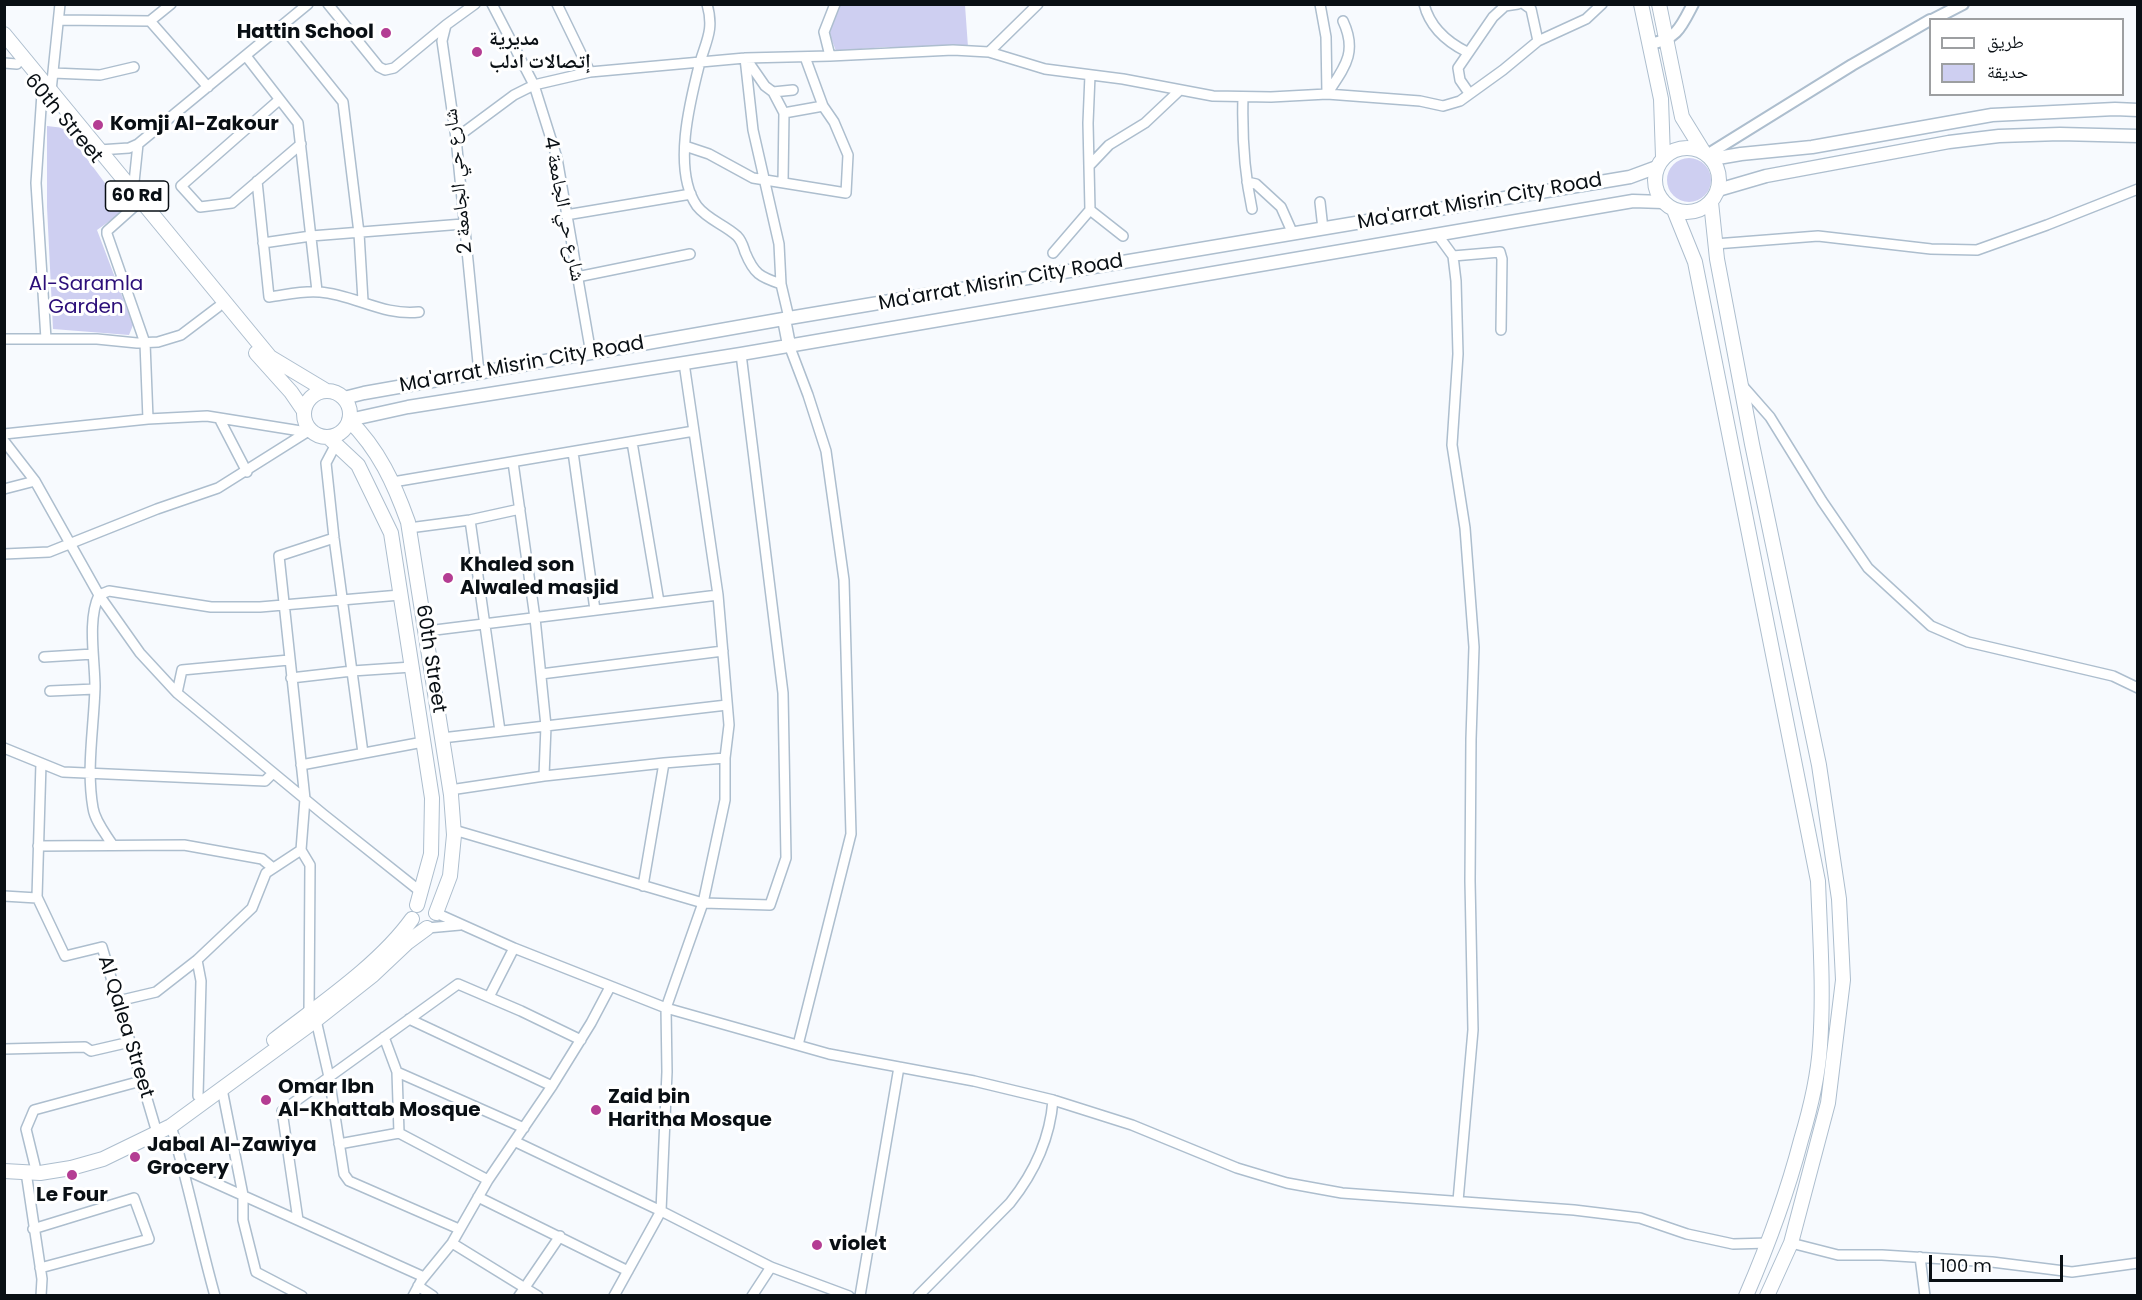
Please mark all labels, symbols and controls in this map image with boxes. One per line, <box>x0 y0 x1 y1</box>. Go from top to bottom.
legend <box>1929 18 2124 96</box>
place label: Hattin School <box>237 21 374 45</box>
marker: Hattin School <box>379 26 393 40</box>
place label: مديرية إتصالات ادلب <box>489 28 591 75</box>
text: طريق <box>1987 29 2024 54</box>
marker: مديرية إتصالات ادلب <box>470 45 484 59</box>
text: حديقة <box>1987 59 2028 84</box>
street label: 60th Street <box>19 69 107 169</box>
street label: شارع حي الجامعة 2 <box>439 107 479 255</box>
place label: Komji Al-Zakour <box>110 113 279 137</box>
marker: Komji Al-Zakour <box>91 118 105 132</box>
street label: شارع حي الجامعة 4 <box>537 135 589 283</box>
street label: Ma'arrat Misrin City Road <box>1356 169 1604 235</box>
road number: 60 Rd <box>106 181 168 211</box>
street label: Ma'arrat Misrin City Road <box>877 250 1125 316</box>
park label: Al-Saramla Garden <box>29 273 143 320</box>
street label: Ma'arrat Misrin City Road <box>398 332 646 398</box>
place label: Khaled son Alwaled masjid <box>460 554 619 601</box>
marker: Khaled son Alwaled masjid <box>441 571 455 585</box>
street label: 60th Street <box>410 603 450 715</box>
street label: Al Qalea Street <box>92 953 158 1101</box>
place label: Omar Ibn Al-Khattab Mosque <box>278 1076 481 1123</box>
place label: Zaid bin Haritha Mosque <box>608 1086 772 1133</box>
marker: Omar Ibn Al-Khattab Mosque <box>259 1093 273 1107</box>
marker: Zaid bin Haritha Mosque <box>589 1103 603 1117</box>
place label: Jabal Al-Zawiya Grocery <box>147 1134 317 1181</box>
marker: Jabal Al-Zawiya Grocery <box>128 1150 142 1164</box>
marker: Le Four <box>65 1168 79 1182</box>
place label: Le Four <box>36 1184 108 1208</box>
place label: violet <box>829 1233 886 1257</box>
marker: violet <box>810 1238 824 1252</box>
scale bar <box>1932 1243 2066 1281</box>
text: 100 m <box>1940 1253 1992 1278</box>

